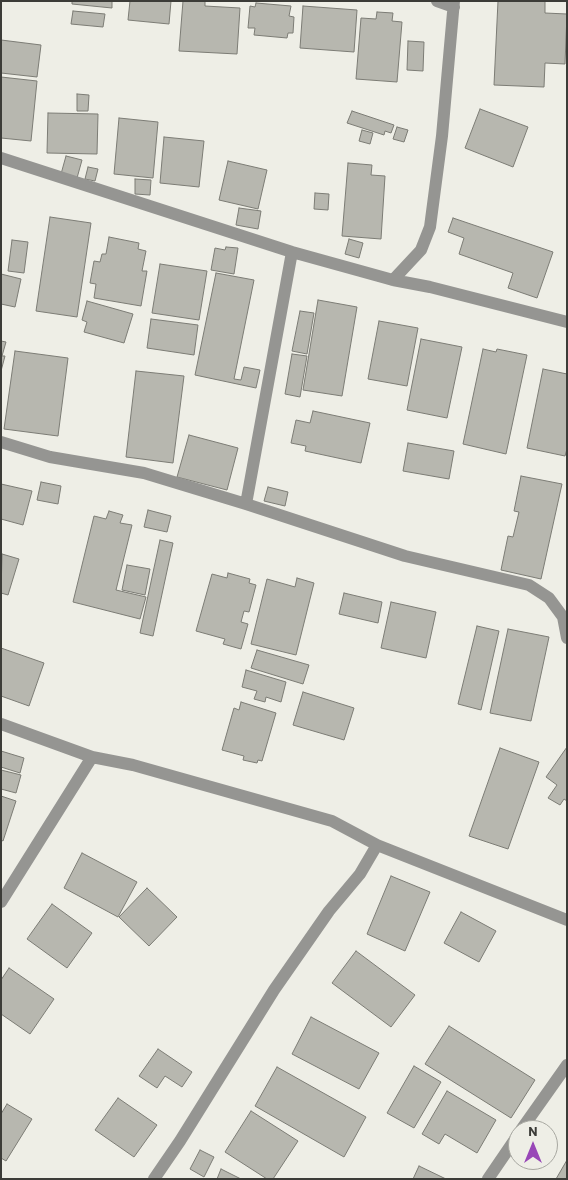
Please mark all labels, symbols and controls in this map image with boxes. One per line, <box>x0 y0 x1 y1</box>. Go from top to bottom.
north arrow <box>508 1120 558 1170</box>
text: N <box>528 1122 538 1139</box>

